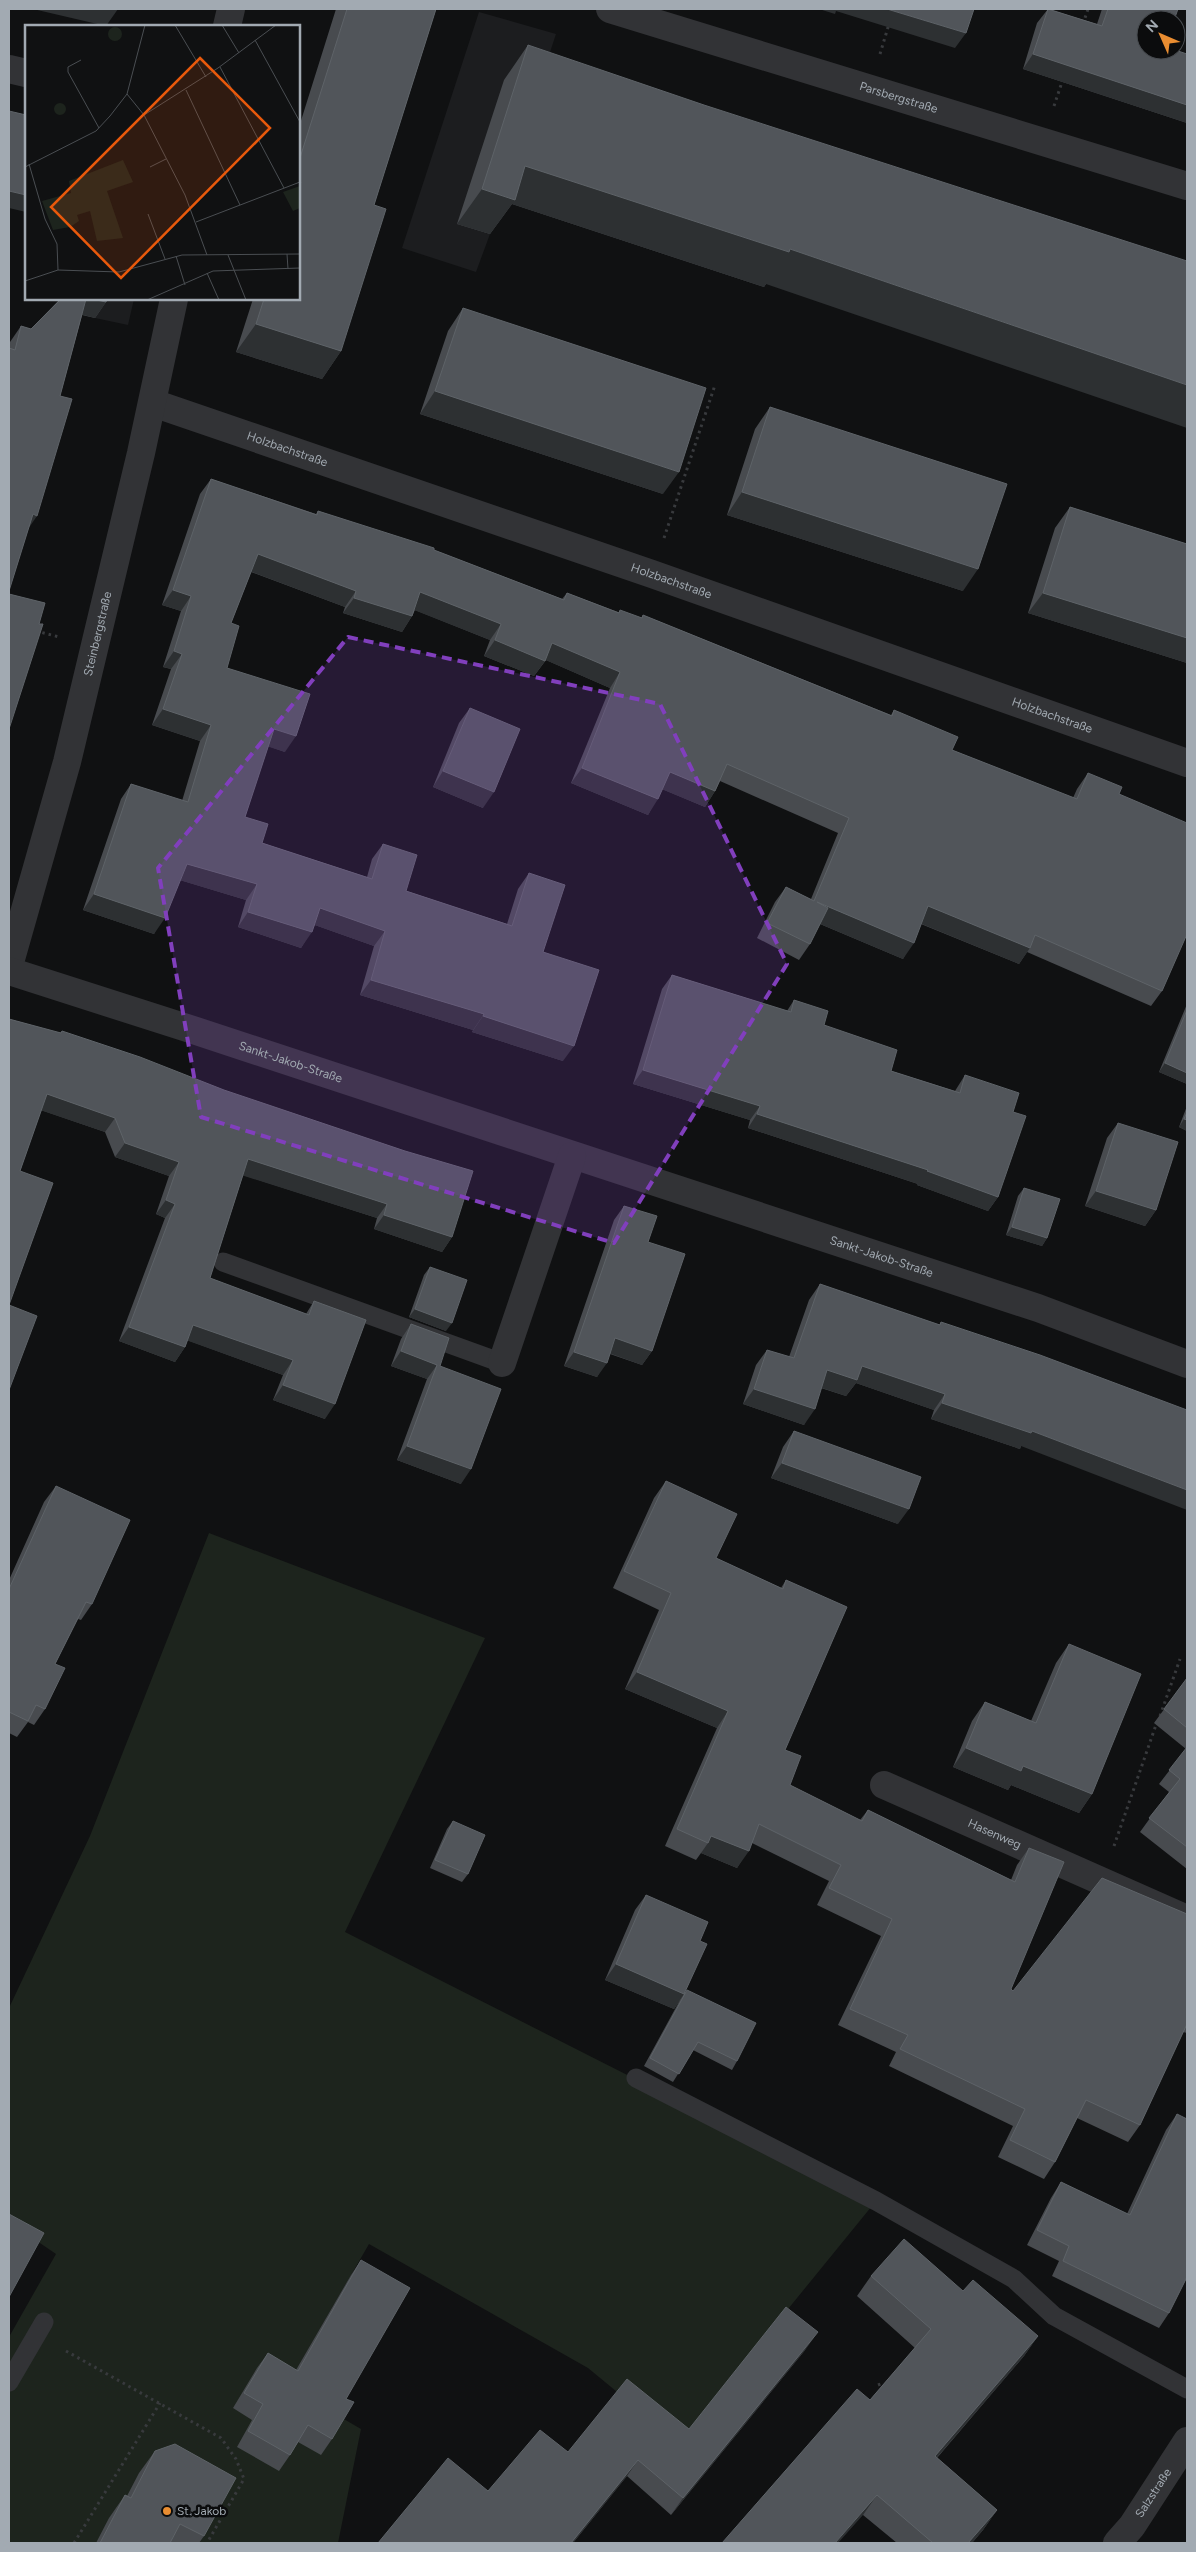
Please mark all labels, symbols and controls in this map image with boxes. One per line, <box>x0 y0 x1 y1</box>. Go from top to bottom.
north arrow <box>1136 10 1186 60</box>
text: N <box>1142 16 1162 36</box>
inset map <box>25 25 300 300</box>
street label: Parsbergstraße <box>858 79 940 116</box>
street label: Holzbachstraße <box>245 429 330 470</box>
street label: Holzbachstraße <box>629 560 714 602</box>
street label: Steinbergstraße <box>81 590 115 677</box>
street label: Holzbachstraße <box>1010 695 1095 736</box>
street label: Sankt-Jakob-Straße <box>237 1039 345 1086</box>
street label: Sankt-Jakob-Straße <box>828 1233 935 1280</box>
street label: Hasenweg <box>966 1816 1023 1852</box>
street label: Salzstraße <box>1132 2465 1175 2520</box>
place label: St. Jakob <box>177 2504 226 2518</box>
marker: St. Jakob <box>161 2505 173 2517</box>

